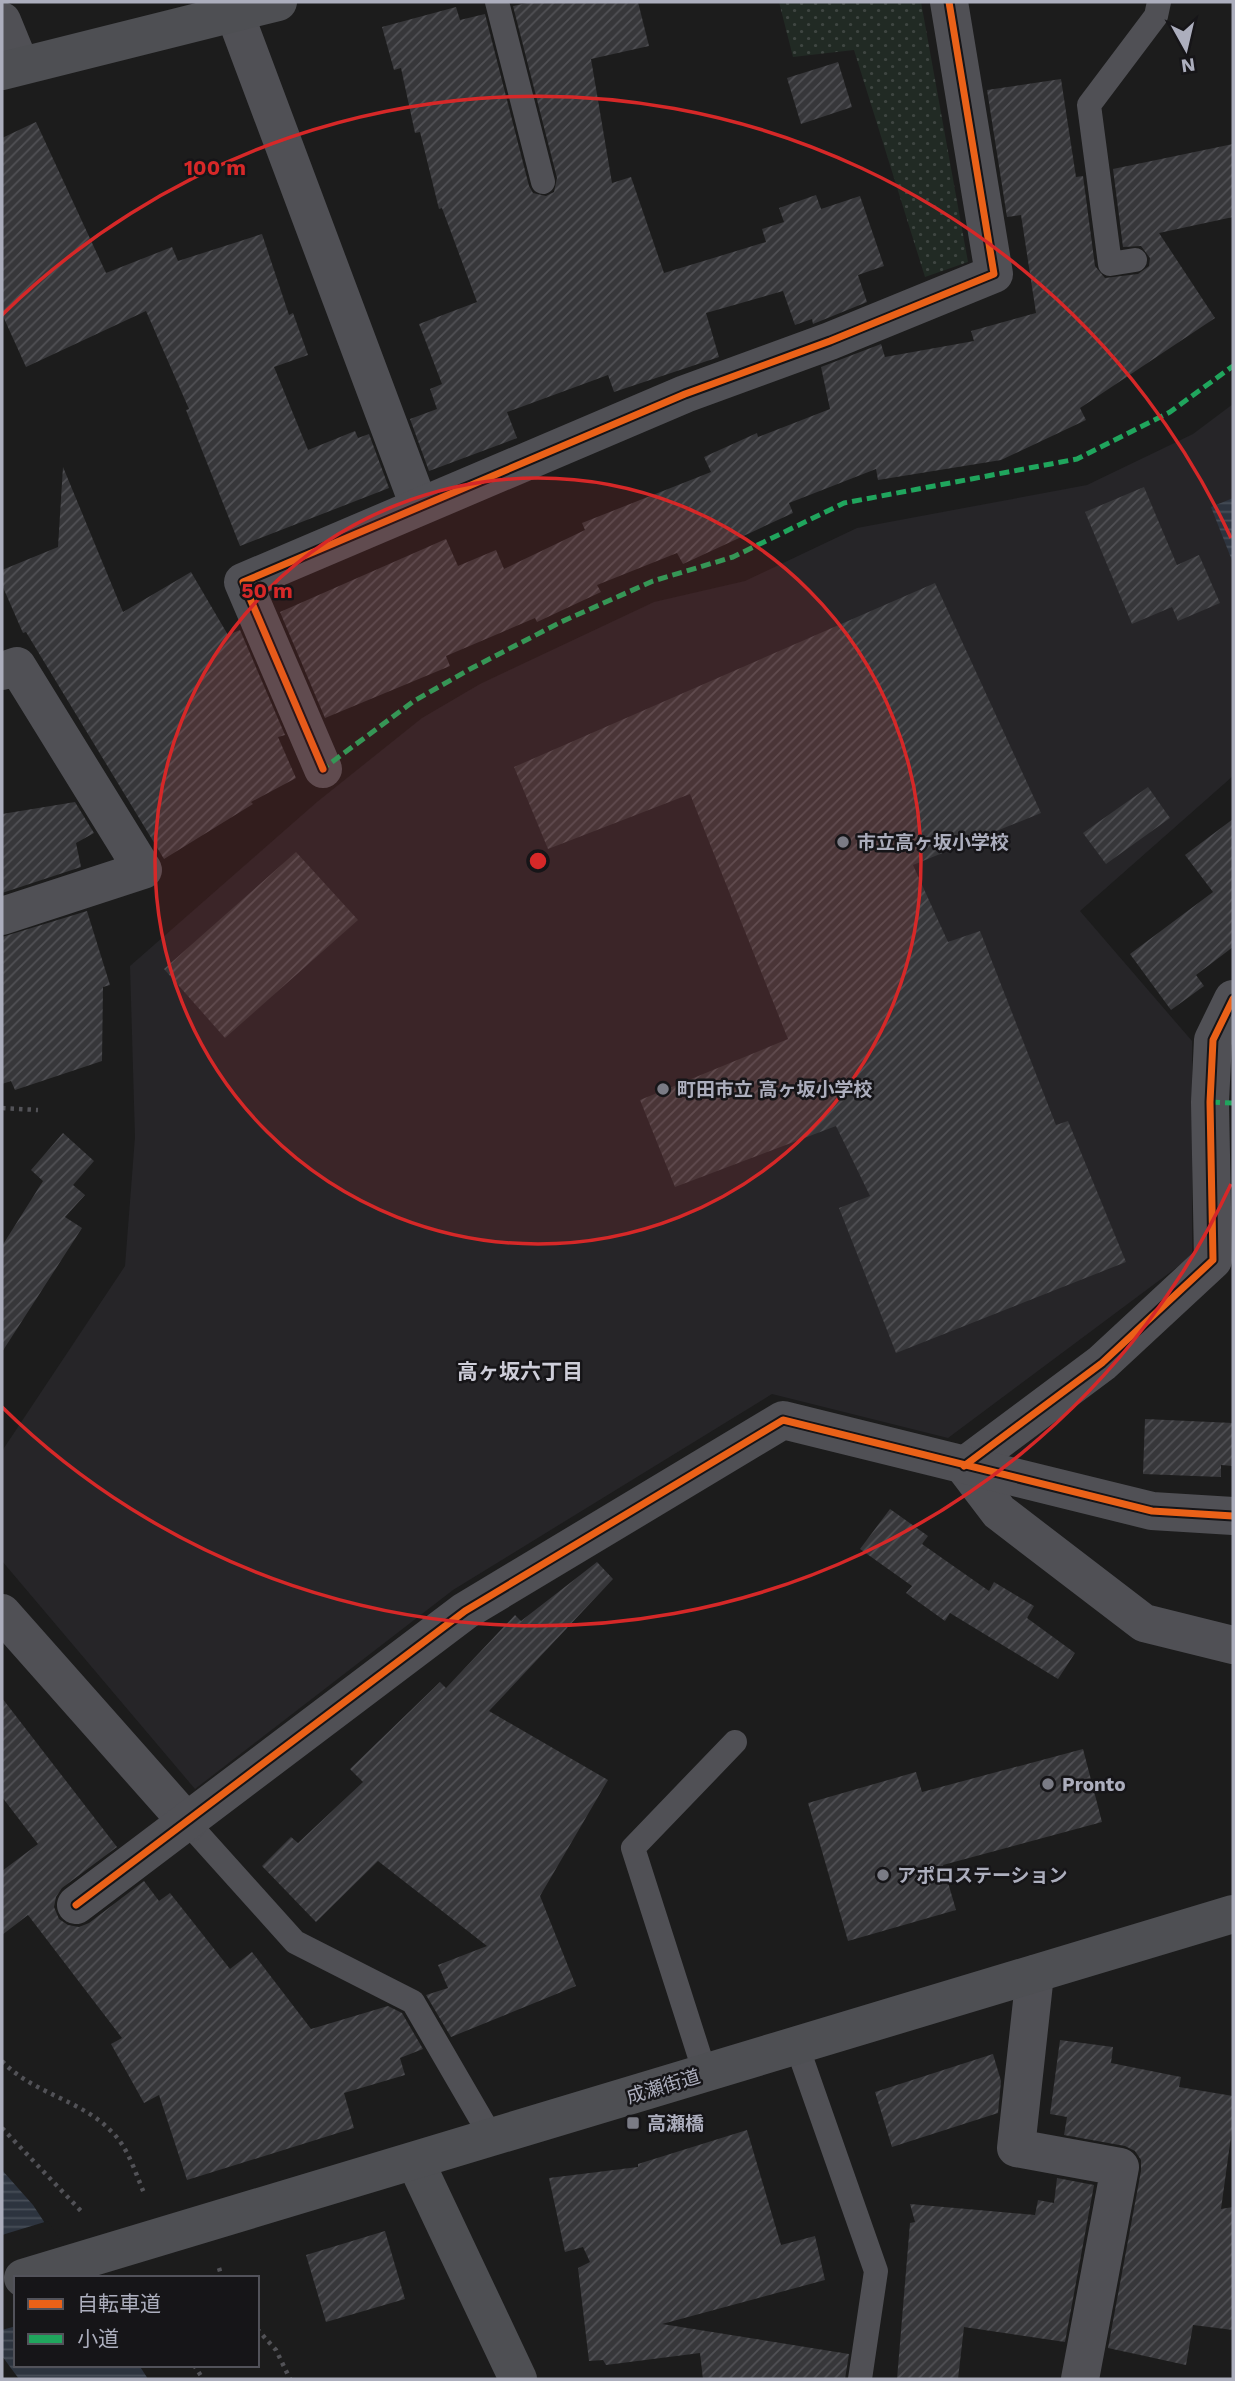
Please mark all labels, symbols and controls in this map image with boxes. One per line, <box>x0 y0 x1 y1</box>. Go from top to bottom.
north arrow <box>1151 14 1221 84</box>
text: N <box>1180 53 1197 78</box>
text: 100 m <box>184 155 246 180</box>
text: 50 m <box>241 578 293 603</box>
place label: 市立高ヶ坂小学校 <box>857 831 1009 854</box>
marker: 市立高ヶ坂小学校 <box>835 834 851 850</box>
centre of rings <box>526 849 550 873</box>
place label: 町田市立 高ヶ坂小学校 <box>677 1078 872 1101</box>
marker: 町田市立 高ヶ坂小学校 <box>655 1081 671 1097</box>
district label: 高ヶ坂六丁目 <box>457 1359 583 1384</box>
place label: Pronto <box>1062 1773 1126 1796</box>
marker: Pronto <box>1040 1776 1056 1792</box>
place label: アポロステーション <box>897 1864 1068 1887</box>
marker: アポロステーション <box>875 1867 891 1883</box>
street label: 成瀬街道 <box>623 2064 703 2109</box>
place label: 高瀬橋 <box>647 2112 704 2135</box>
marker: 高瀬橋 <box>625 2115 641 2131</box>
legend <box>14 2276 259 2367</box>
text: 自転車道 <box>77 2291 161 2316</box>
text: 小道 <box>77 2326 119 2351</box>

